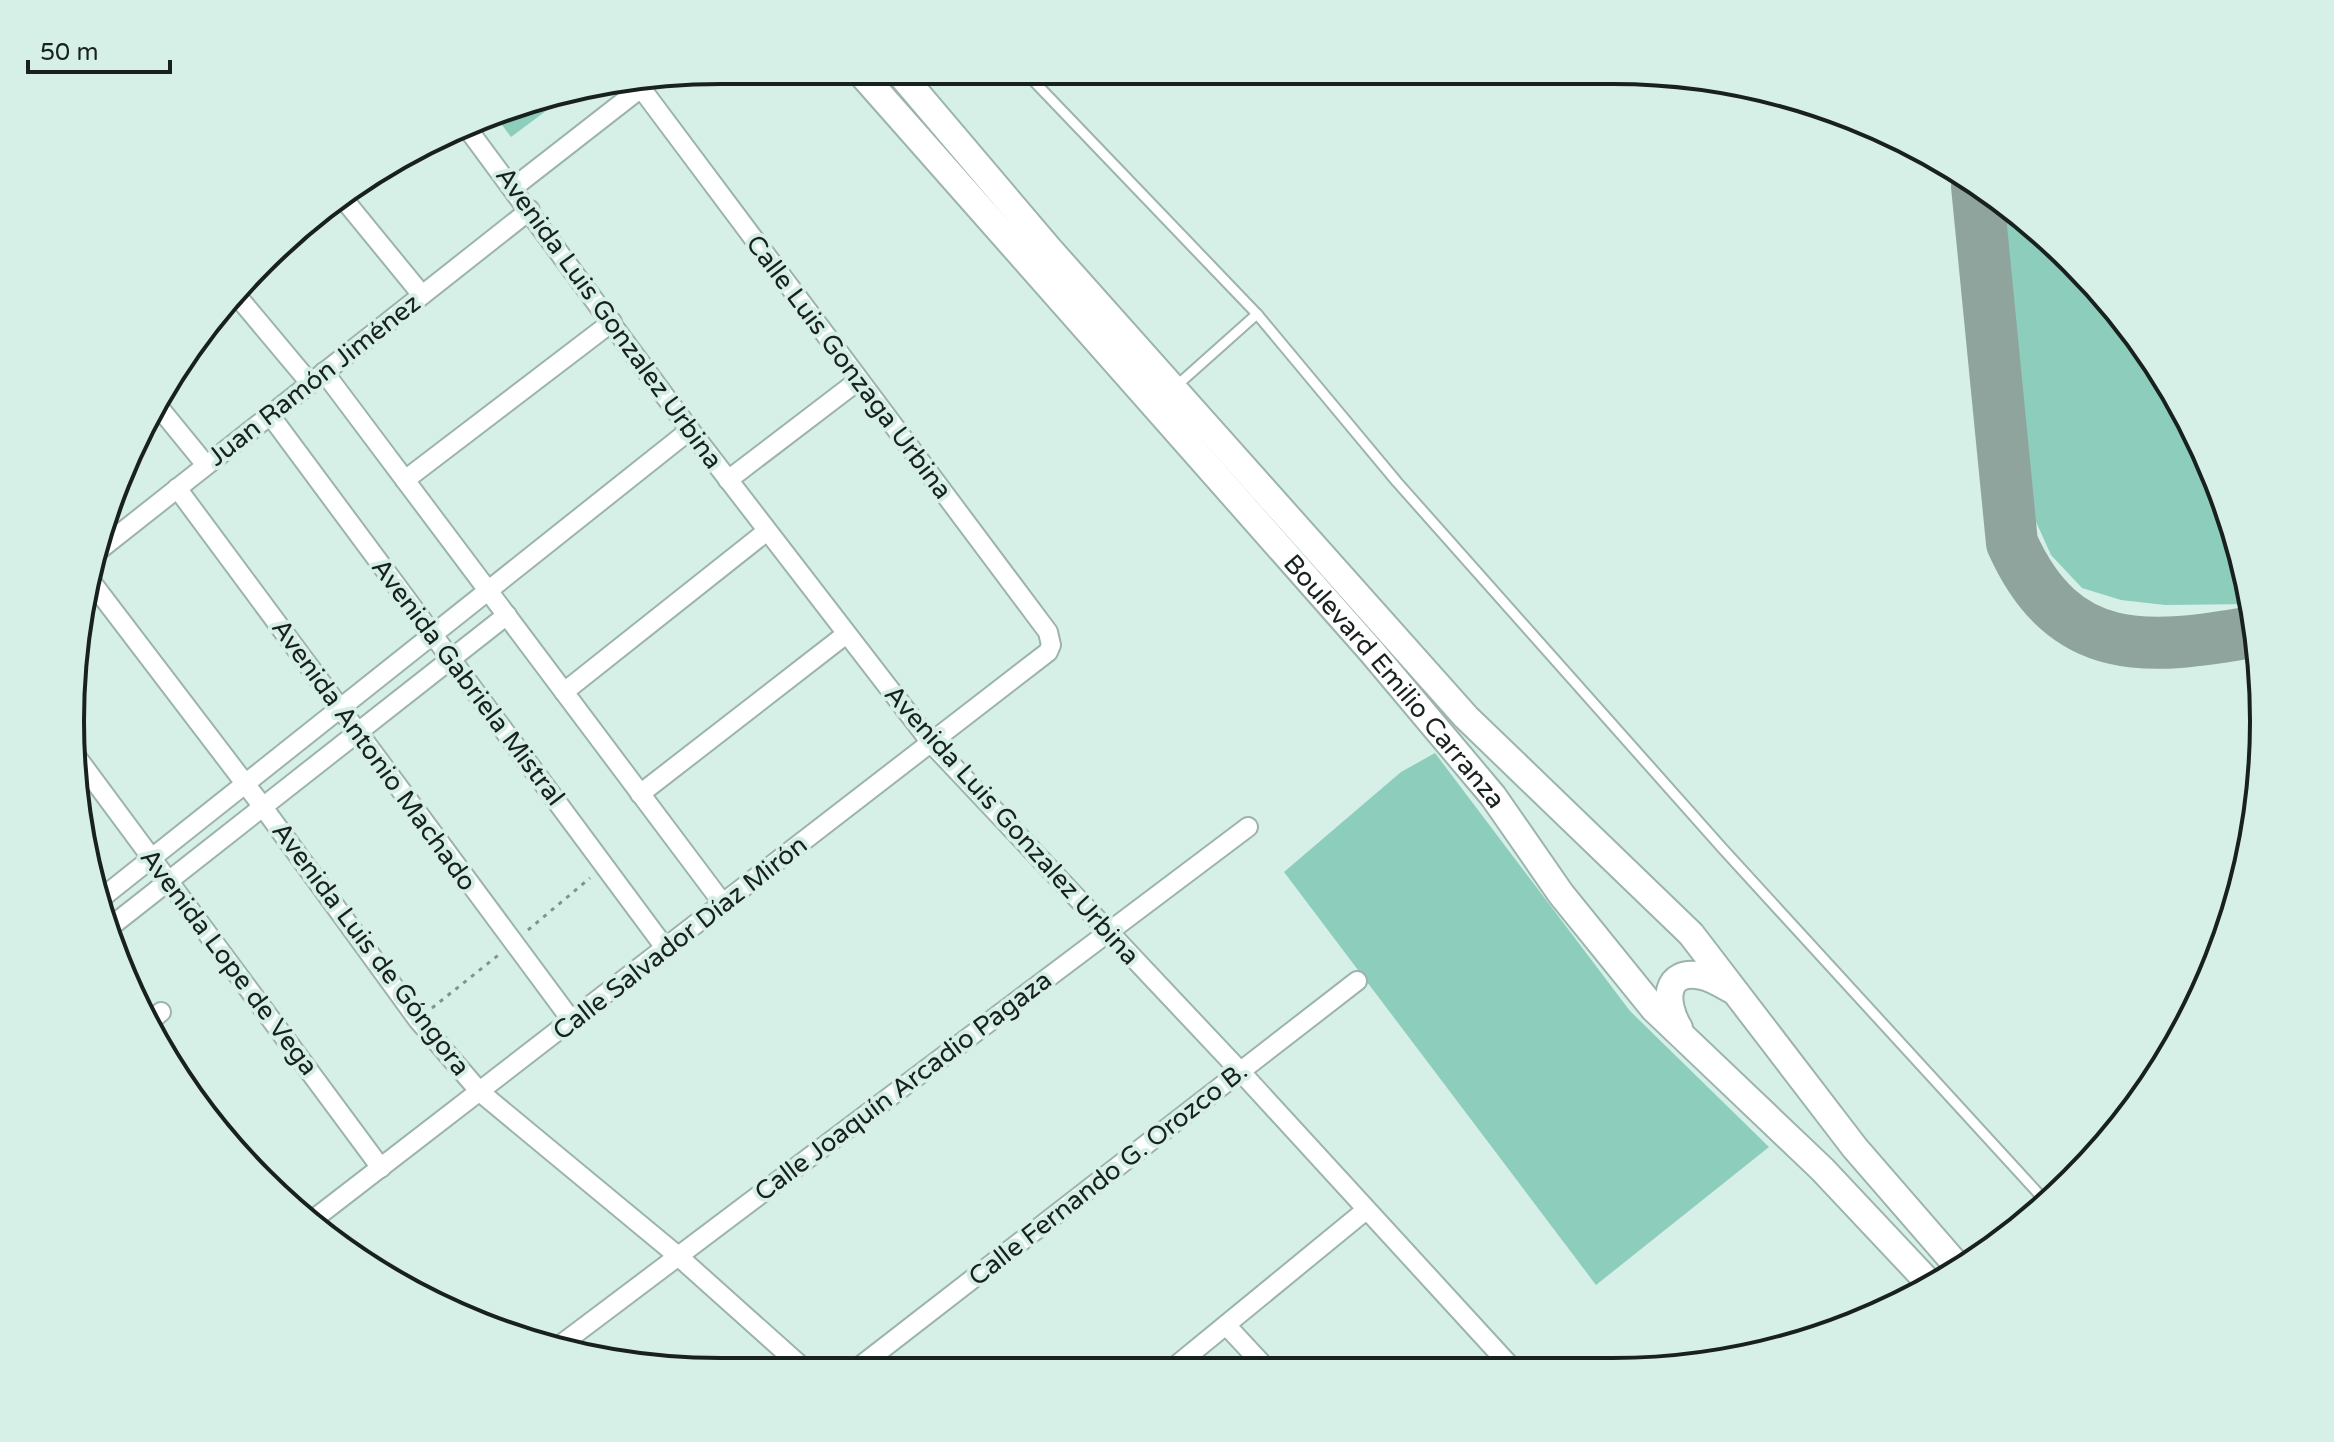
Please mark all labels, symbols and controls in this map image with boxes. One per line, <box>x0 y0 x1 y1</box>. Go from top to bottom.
scale bar <box>28 24 170 74</box>
text: 50 m <box>40 38 98 67</box>
street label: Avenida Luis Gonzalez Urbina <box>489 161 729 475</box>
street label: Calle Luis Gonzaga Urbina <box>739 229 959 505</box>
street label: Juan Ramón Jiménez <box>202 287 426 473</box>
street label: Boulevard Emilio Carranza <box>1277 548 1512 814</box>
street label: Avenida Gabriela Mistral <box>365 552 571 812</box>
street label: Avenida Antonio Machado <box>265 613 483 897</box>
street label: Avenida Luis Gonzalez Urbina <box>878 679 1146 971</box>
street label: Avenida Luis de Góngora <box>266 816 476 1082</box>
street label: Calle Salvador Díaz Mirón <box>547 829 813 1047</box>
street label: Avenida Lope de Vega <box>134 843 324 1081</box>
street label: Calle Joaquín Arcadio Pagaza <box>748 964 1058 1208</box>
street label: Calle Fernando G. Orozco B. <box>962 1056 1254 1292</box>

